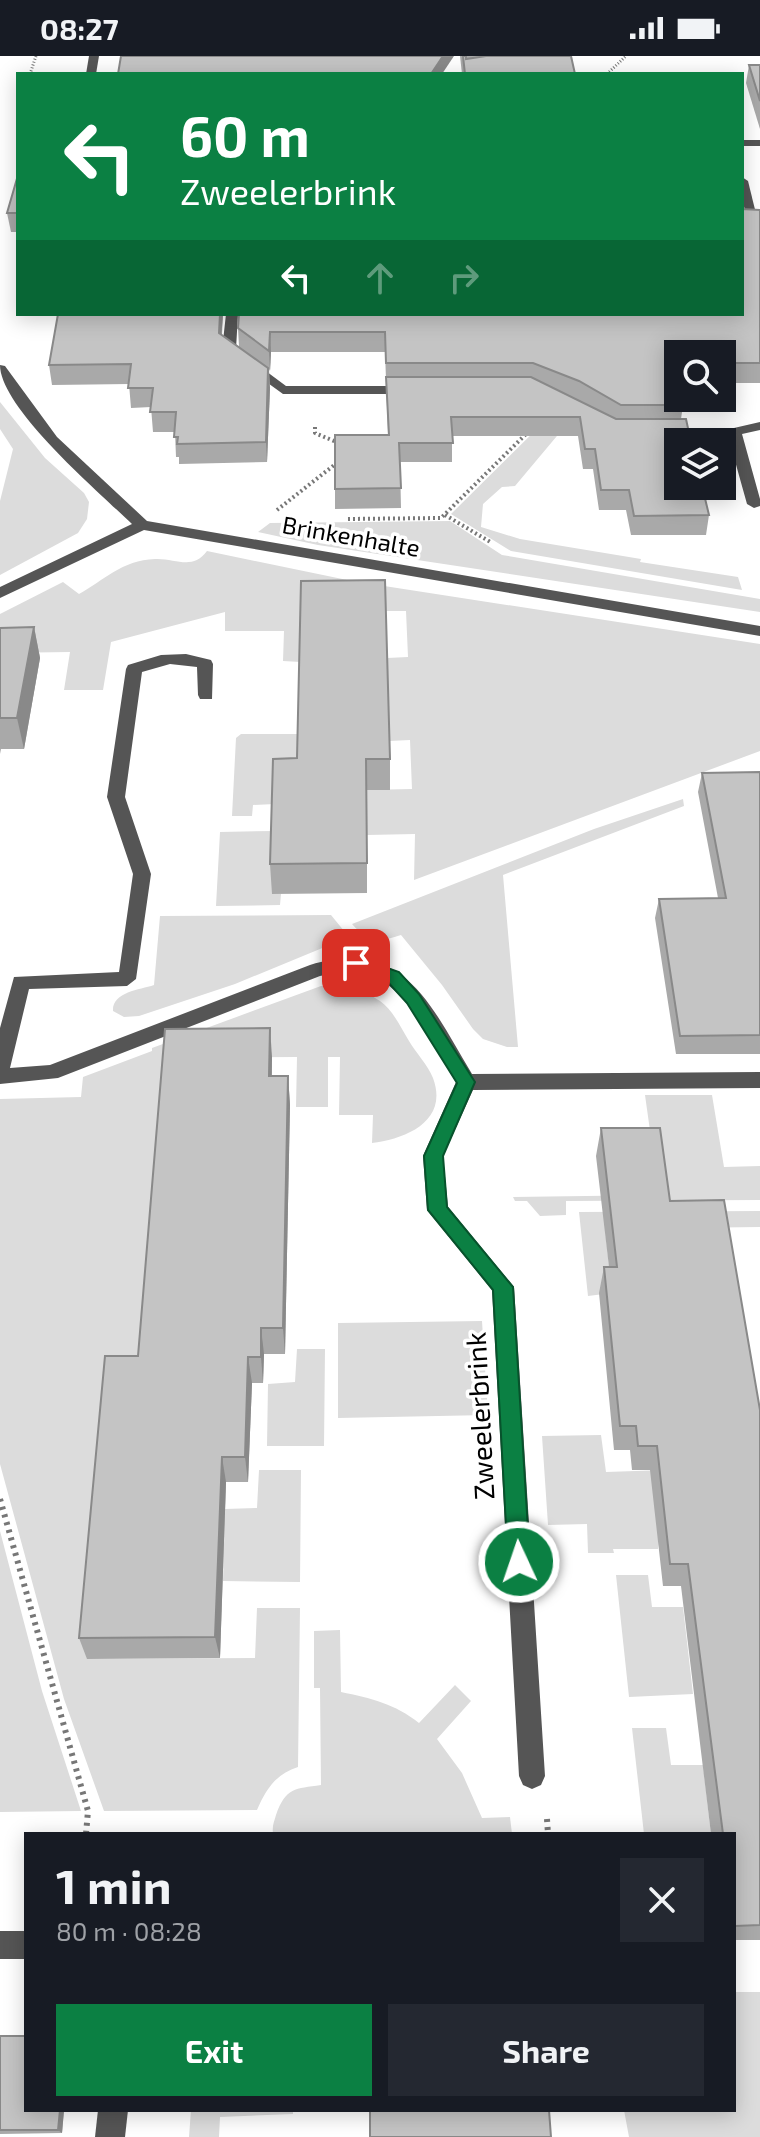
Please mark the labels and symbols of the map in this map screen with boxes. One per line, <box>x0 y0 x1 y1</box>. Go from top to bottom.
street label: Brinkenhalte <box>280 509 422 562</box>
pin <box>322 929 390 997</box>
street label: Zweelerbrink <box>458 1331 500 1501</box>
position arrow <box>477 1520 561 1604</box>

